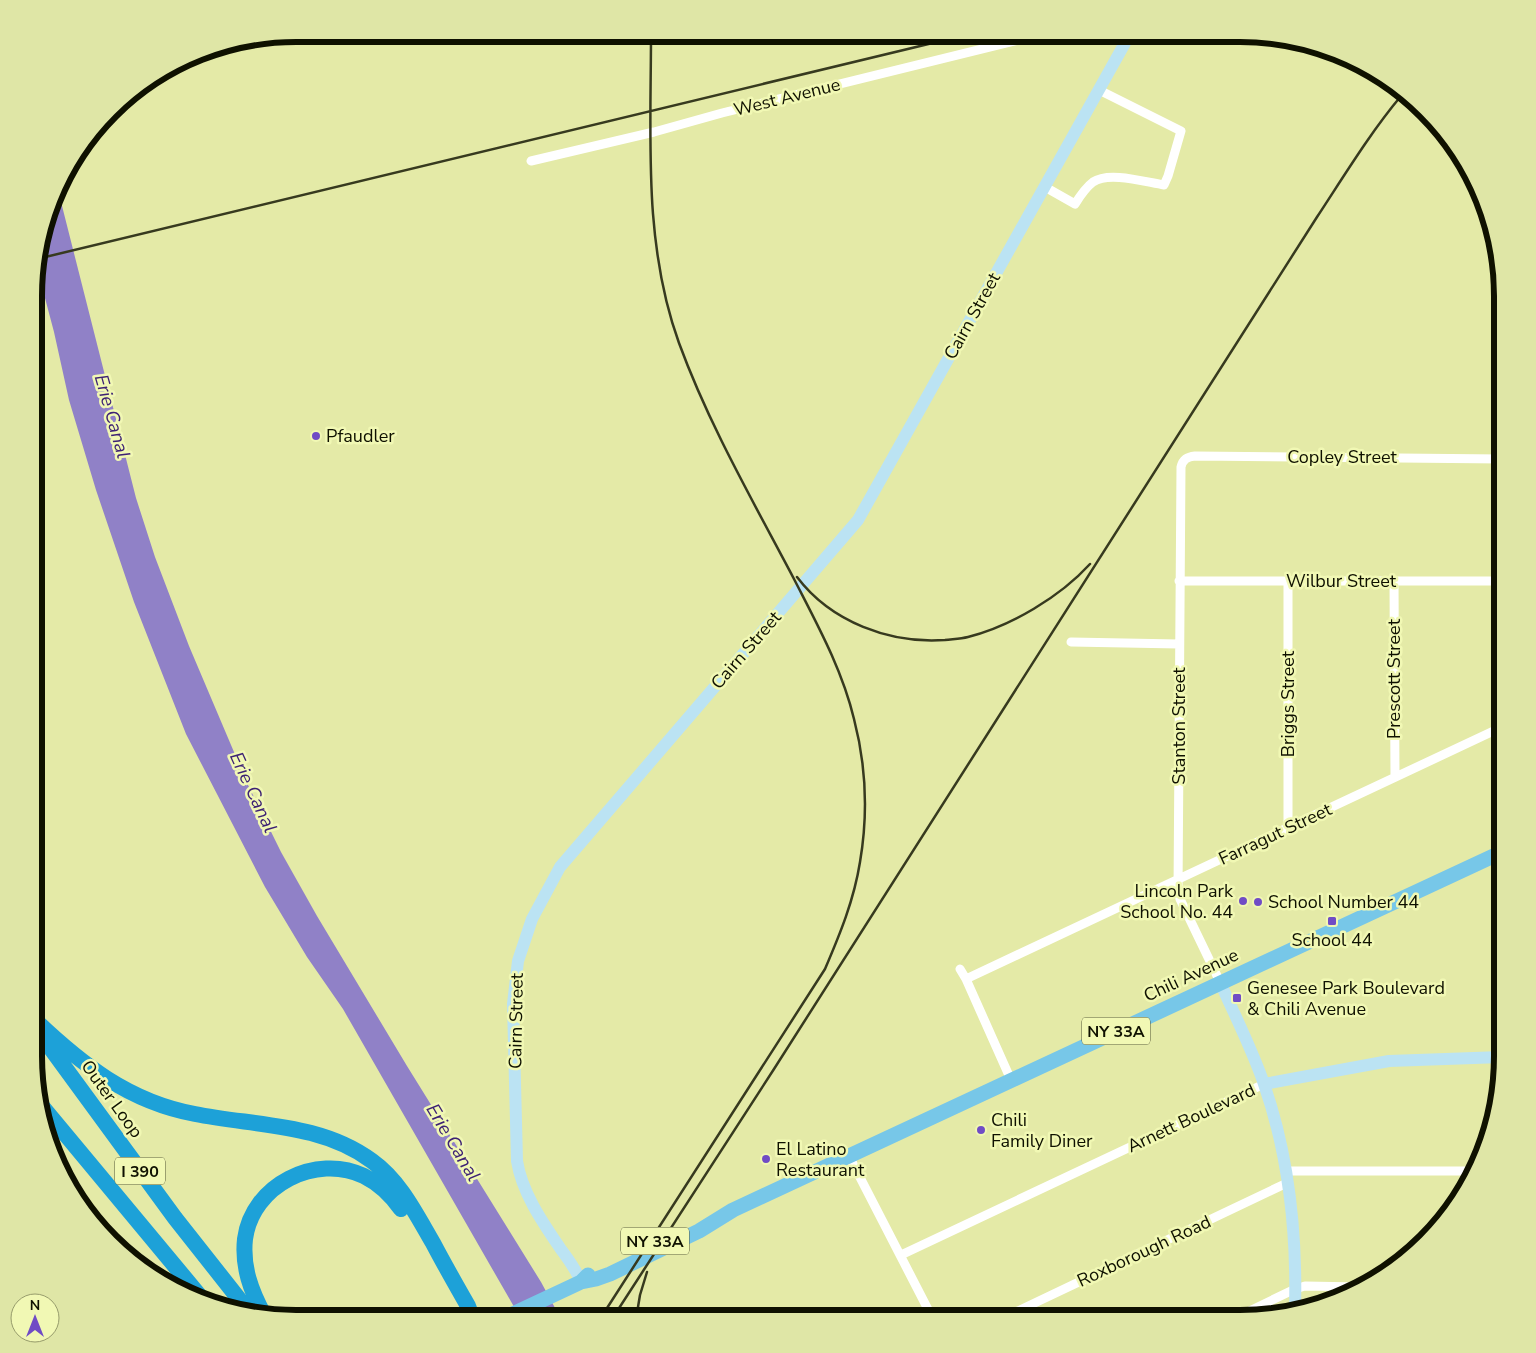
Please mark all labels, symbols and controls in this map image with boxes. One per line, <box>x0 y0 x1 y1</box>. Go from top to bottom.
street label: West Avenue <box>731 72 843 122</box>
street label: Cairn Street <box>938 268 1006 364</box>
water label: Erie Canal <box>88 371 136 461</box>
place label: Pfaudler <box>326 424 395 448</box>
marker: Pfaudler <box>310 430 322 442</box>
street label: Copley Street <box>1287 445 1398 469</box>
street label: Wilbur Street <box>1286 569 1397 593</box>
street label: Cairn Street <box>705 605 787 694</box>
street label: Prescott Street <box>1382 618 1406 739</box>
street label: Briggs Street <box>1276 650 1300 757</box>
street label: Stanton Street <box>1167 667 1191 785</box>
water label: Erie Canal <box>223 748 283 837</box>
street label: Farragut Street <box>1215 797 1336 871</box>
place label: Lincoln Park School No. 44 <box>1120 879 1234 924</box>
place label: School Number 44 <box>1268 890 1419 914</box>
marker: Lincoln Park School No. 44 <box>1237 895 1249 907</box>
marker: School Number 44 <box>1252 896 1264 908</box>
marker: School 44 <box>1326 915 1338 927</box>
place label: School 44 <box>1291 928 1373 952</box>
street label: Chili Avenue <box>1140 943 1242 1007</box>
street label: Cairn Street <box>503 972 529 1069</box>
place label: Genesee Park Boulevard & Chili Avenue <box>1247 976 1445 1021</box>
marker: Genesee Park Boulevard & Chili Avenue <box>1231 992 1243 1004</box>
road number: NY 33A <box>1082 1018 1150 1044</box>
street label: Outer Loop <box>76 1055 148 1143</box>
street label: Arnett Boulevard <box>1123 1078 1259 1158</box>
water label: Erie Canal <box>420 1099 487 1186</box>
place label: Chili Family Diner <box>991 1108 1093 1153</box>
marker: Chili Family Diner <box>975 1124 987 1136</box>
place label: El Latino Restaurant <box>776 1137 865 1182</box>
marker: El Latino Restaurant <box>760 1153 772 1165</box>
road number: I 390 <box>115 1158 165 1184</box>
street label: Roxborough Road <box>1073 1209 1215 1293</box>
road number: NY 33A <box>621 1228 689 1254</box>
north arrow <box>10 1293 60 1343</box>
text: N <box>30 1296 40 1315</box>

